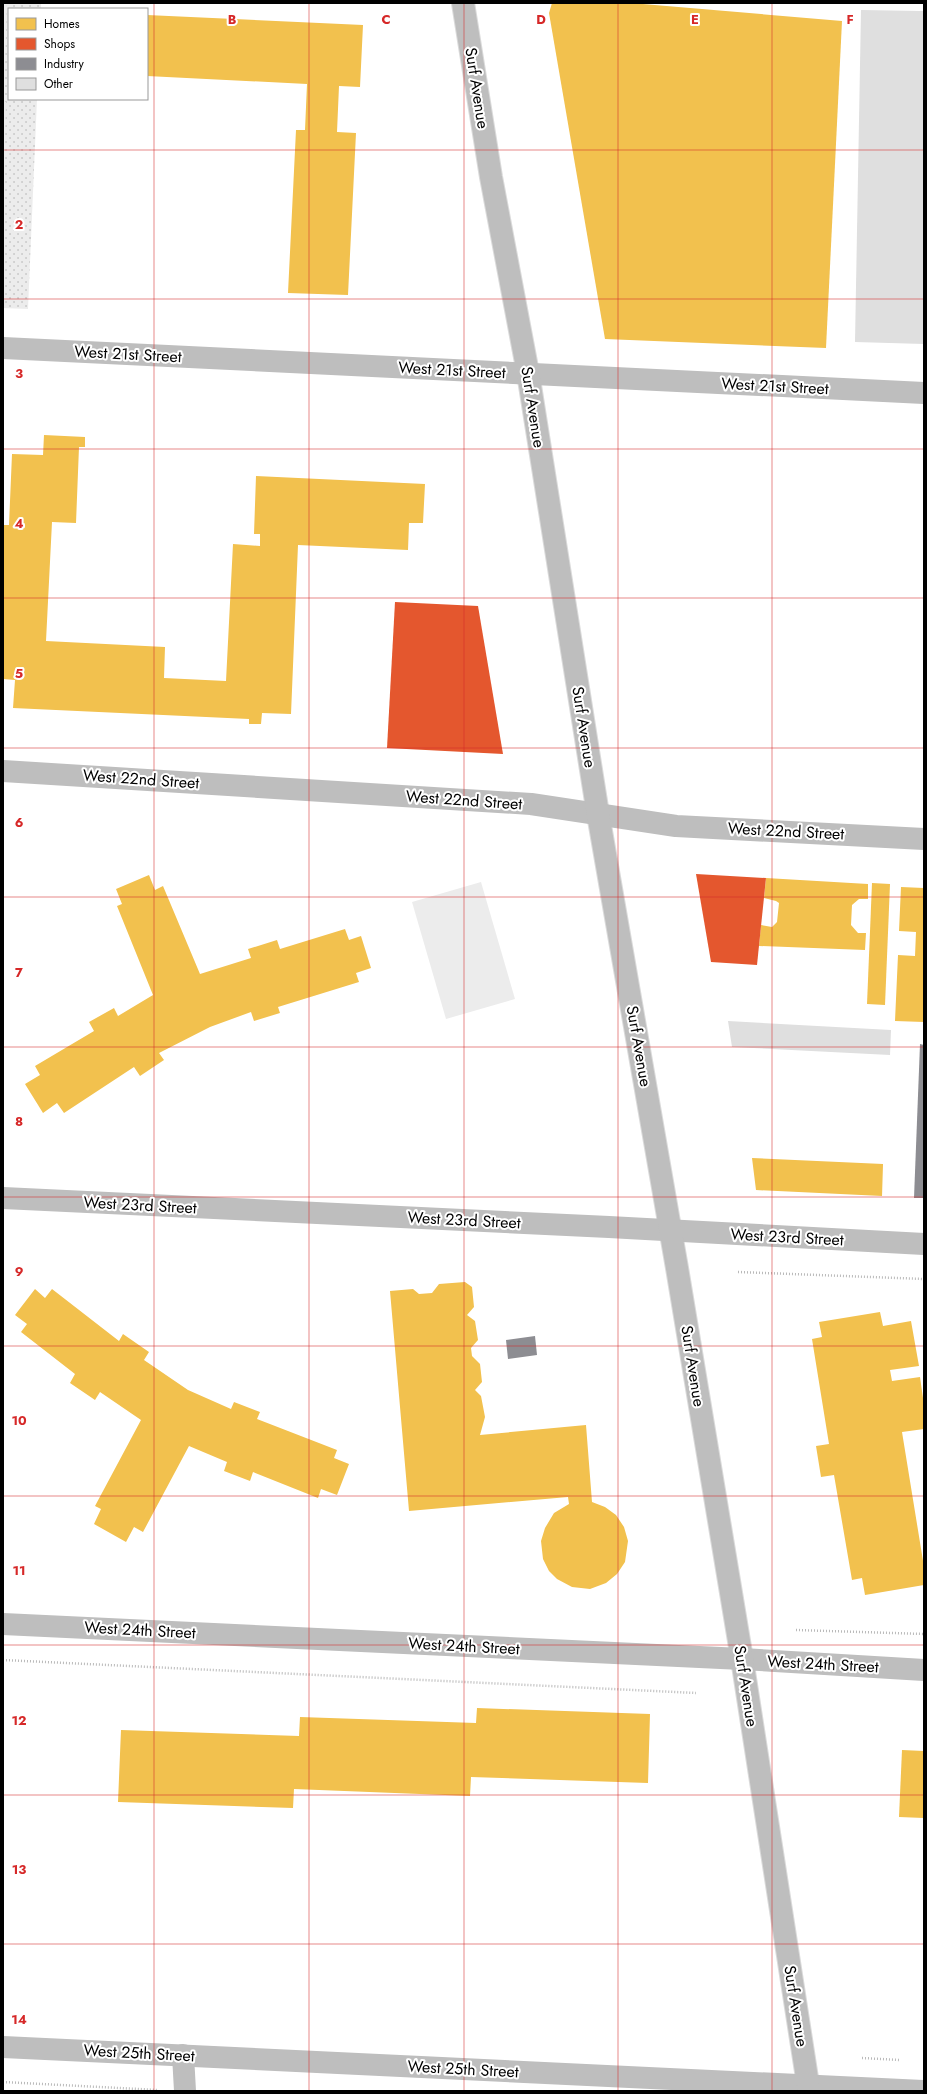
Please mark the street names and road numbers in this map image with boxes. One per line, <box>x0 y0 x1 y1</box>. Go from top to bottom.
street label: Surf Avenue <box>459 46 495 130</box>
street label: West 21st Street <box>74 340 182 368</box>
street label: West 21st Street <box>398 356 506 384</box>
street label: Surf Avenue <box>515 365 551 449</box>
street label: West 21st Street <box>721 372 829 400</box>
street label: Surf Avenue <box>566 685 602 769</box>
street label: West 22nd Street <box>82 763 200 795</box>
street label: West 22nd Street <box>405 784 523 816</box>
street label: West 22nd Street <box>727 816 845 846</box>
street label: Surf Avenue <box>621 1004 657 1088</box>
street label: West 23rd Street <box>83 1191 197 1219</box>
street label: West 23rd Street <box>407 1206 521 1234</box>
street label: West 23rd Street <box>730 1223 844 1251</box>
street label: Surf Avenue <box>675 1324 711 1408</box>
street label: West 24th Street <box>84 1616 196 1644</box>
street label: West 24th Street <box>408 1632 520 1660</box>
street label: Surf Avenue <box>728 1644 764 1728</box>
street label: West 24th Street <box>767 1650 879 1678</box>
street label: Surf Avenue <box>778 1964 814 2048</box>
street label: West 25th Street <box>83 2039 195 2067</box>
street label: West 25th Street <box>407 2055 519 2083</box>

